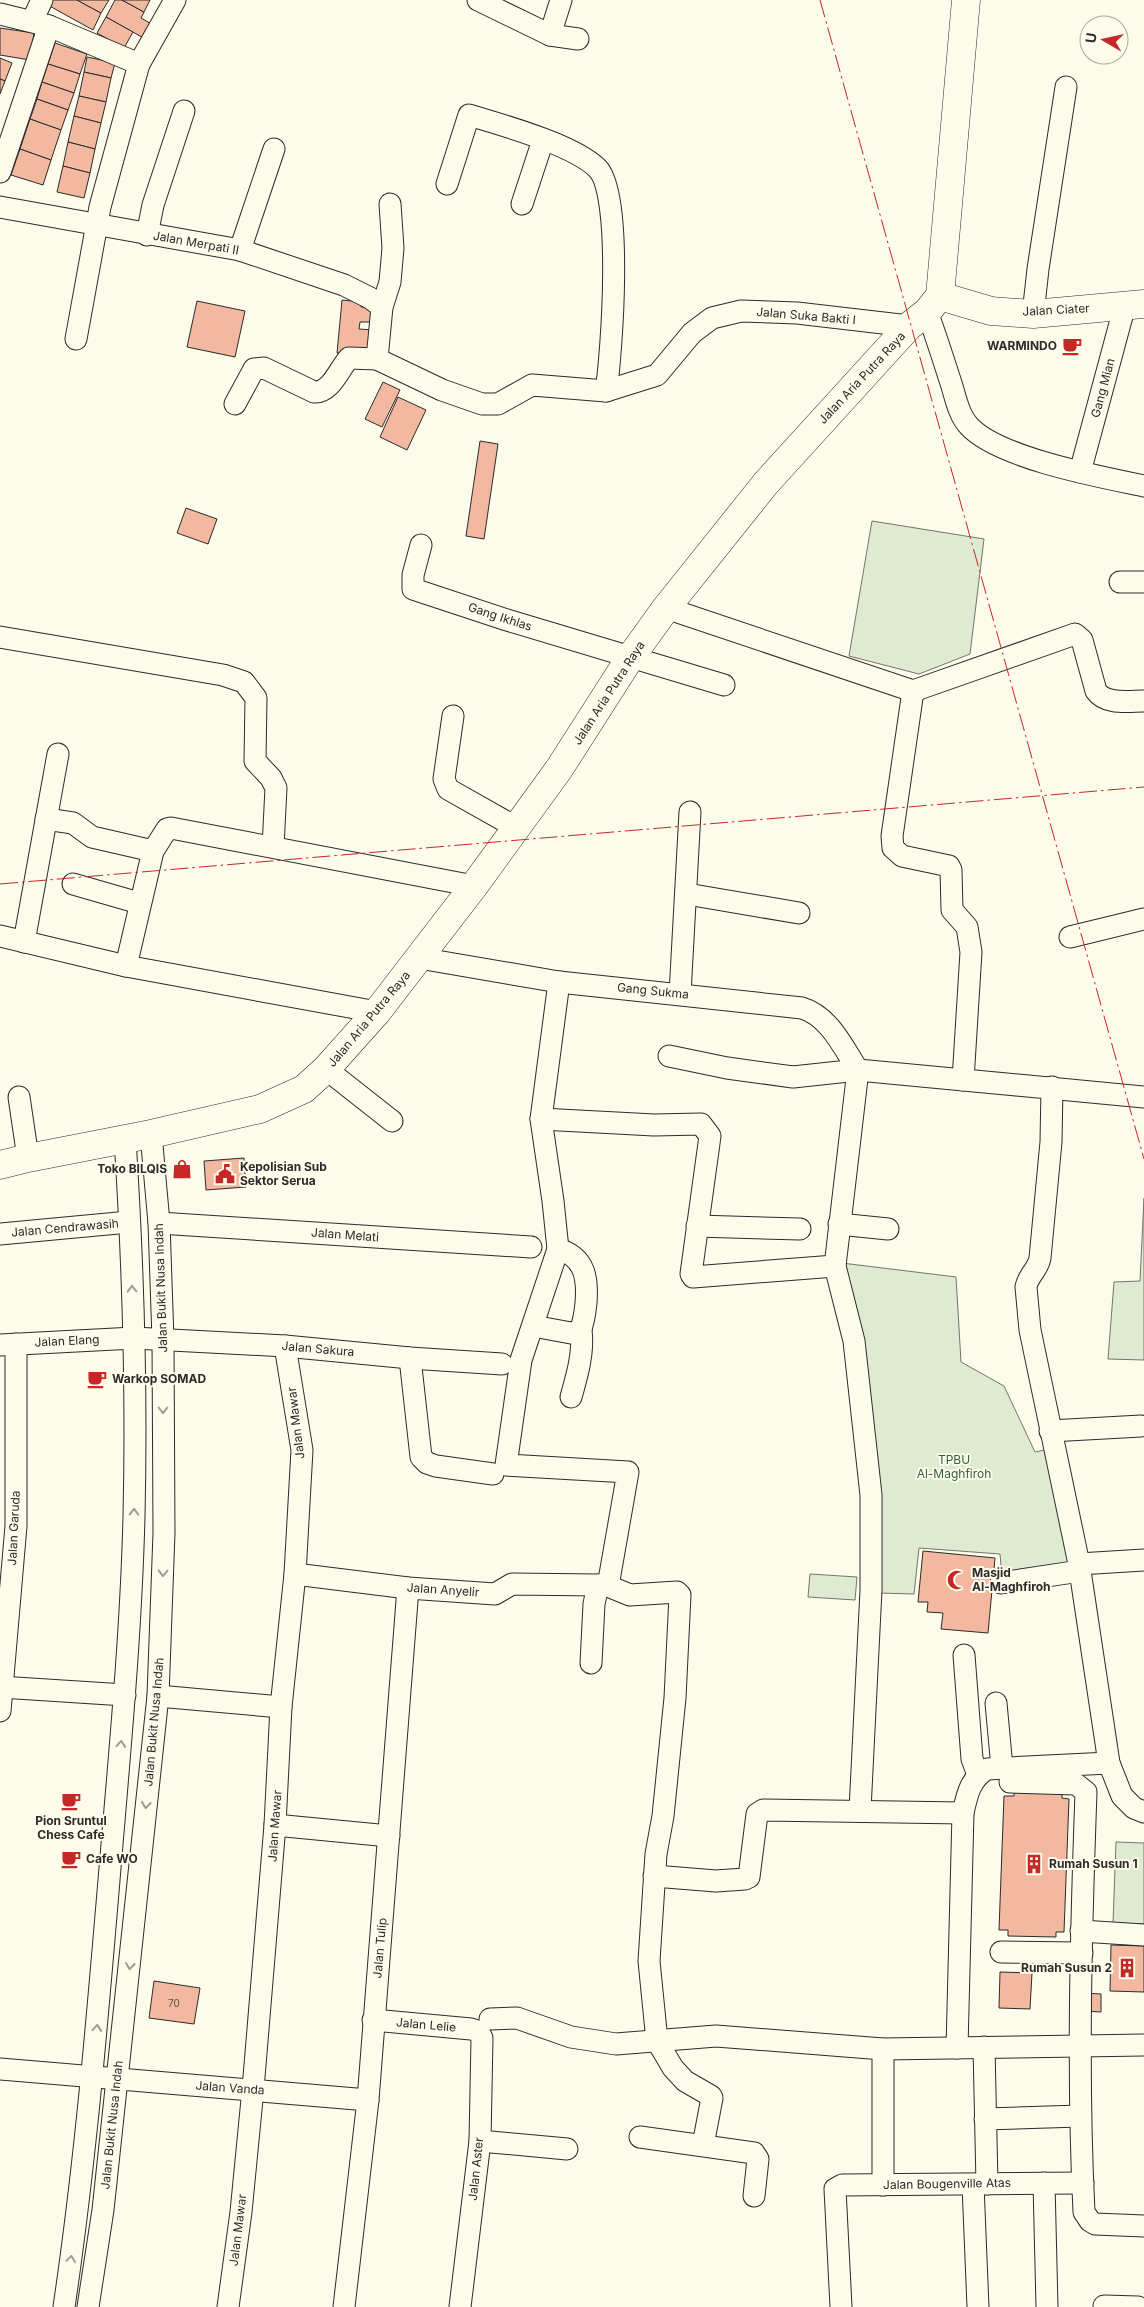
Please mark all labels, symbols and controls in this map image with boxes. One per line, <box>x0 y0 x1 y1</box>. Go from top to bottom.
north arrow <box>1079 15 1129 65</box>
text: U <box>1081 31 1100 44</box>
street label: Jalan Merpati II <box>152 228 240 257</box>
street label: Jalan Ciater <box>1022 300 1091 319</box>
street label: Jalan Suka Bakti I <box>756 304 856 327</box>
street label: Jalan Aria Putra Raya <box>815 328 908 427</box>
cafe icon: WARMINDO <box>1061 335 1083 357</box>
place label: WARMINDO <box>987 338 1057 353</box>
street label: Gang Mian <box>1087 356 1118 419</box>
street label: Gang Ikhlas <box>466 599 534 634</box>
street label: Jalan Aria Putra Raya <box>569 638 648 747</box>
street label: Jalan Aria Putra Raya <box>324 968 413 1070</box>
street label: Gang Sukma <box>616 979 690 1002</box>
shop icon: Toko BILQIS <box>171 1158 193 1180</box>
place label: Kepolisian Sub Sektor Serua <box>240 1159 327 1188</box>
place label: Toko BILQIS <box>97 1161 167 1176</box>
public building icon: Kepolisian Sub Sektor Serua <box>214 1163 236 1185</box>
street label: Jalan Cendrawasih <box>10 1215 119 1240</box>
street label: Jalan Bukit Nusa Indah <box>151 1223 170 1353</box>
street label: Jalan Melati <box>311 1225 380 1244</box>
one-way arrow <box>126 1285 137 1293</box>
street label: Jalan Elang <box>34 1331 100 1350</box>
street label: Jalan Sakura <box>281 1338 355 1359</box>
cafe icon: Warkop SOMAD <box>86 1368 108 1390</box>
place label: Warkop SOMAD <box>112 1371 207 1386</box>
street label: Jalan Mawar <box>284 1386 307 1460</box>
one-way arrow <box>158 1407 168 1415</box>
park label: TPBU Al-Maghfiroh <box>917 1452 991 1481</box>
street label: Jalan Garuda <box>4 1490 23 1566</box>
one-way arrow <box>129 1508 139 1516</box>
place label: Masjid Al-Maghfiroh <box>972 1565 1051 1594</box>
one-way arrow <box>157 1569 168 1577</box>
mosque icon: Masjid Al-Maghfiroh <box>946 1569 968 1591</box>
street label: Jalan Anyelir <box>406 1579 480 1600</box>
street label: Jalan Bukit Nusa Indah <box>140 1657 167 1787</box>
one-way arrow <box>115 1740 126 1748</box>
street label: Jalan Mawar <box>264 1789 285 1863</box>
cafe icon: Pion Sruntul Chess Cafe <box>60 1790 82 1812</box>
one-way arrow <box>141 1801 152 1809</box>
place label: Pion Sruntul Chess Cafe <box>35 1813 107 1842</box>
cafe icon: Cafe WO <box>60 1848 82 1870</box>
place label: Cafe WO <box>86 1851 138 1866</box>
building icon: Rumah Susun 1 <box>1023 1853 1045 1875</box>
place label: Rumah Susun 1 <box>1049 1856 1138 1871</box>
street label: Jalan Tulip <box>369 1917 390 1979</box>
building icon: Rumah Susun 2 <box>1116 1957 1138 1979</box>
place label: Rumah Susun 2 <box>1021 1960 1112 1975</box>
one-way arrow <box>124 1962 135 1970</box>
house number: 70 <box>168 1997 180 2009</box>
street label: Jalan Lelie <box>395 2014 457 2035</box>
one-way arrow <box>91 2024 102 2032</box>
street label: Jalan Bukit Nusa Indah <box>97 2060 126 2190</box>
street label: Jalan Vanda <box>195 2078 265 2097</box>
street label: Jalan Aster <box>465 2136 486 2201</box>
street label: Jalan Bougenville Atas <box>883 2175 1011 2192</box>
street label: Jalan Mawar <box>226 2193 249 2267</box>
one-way arrow <box>65 2254 76 2262</box>

